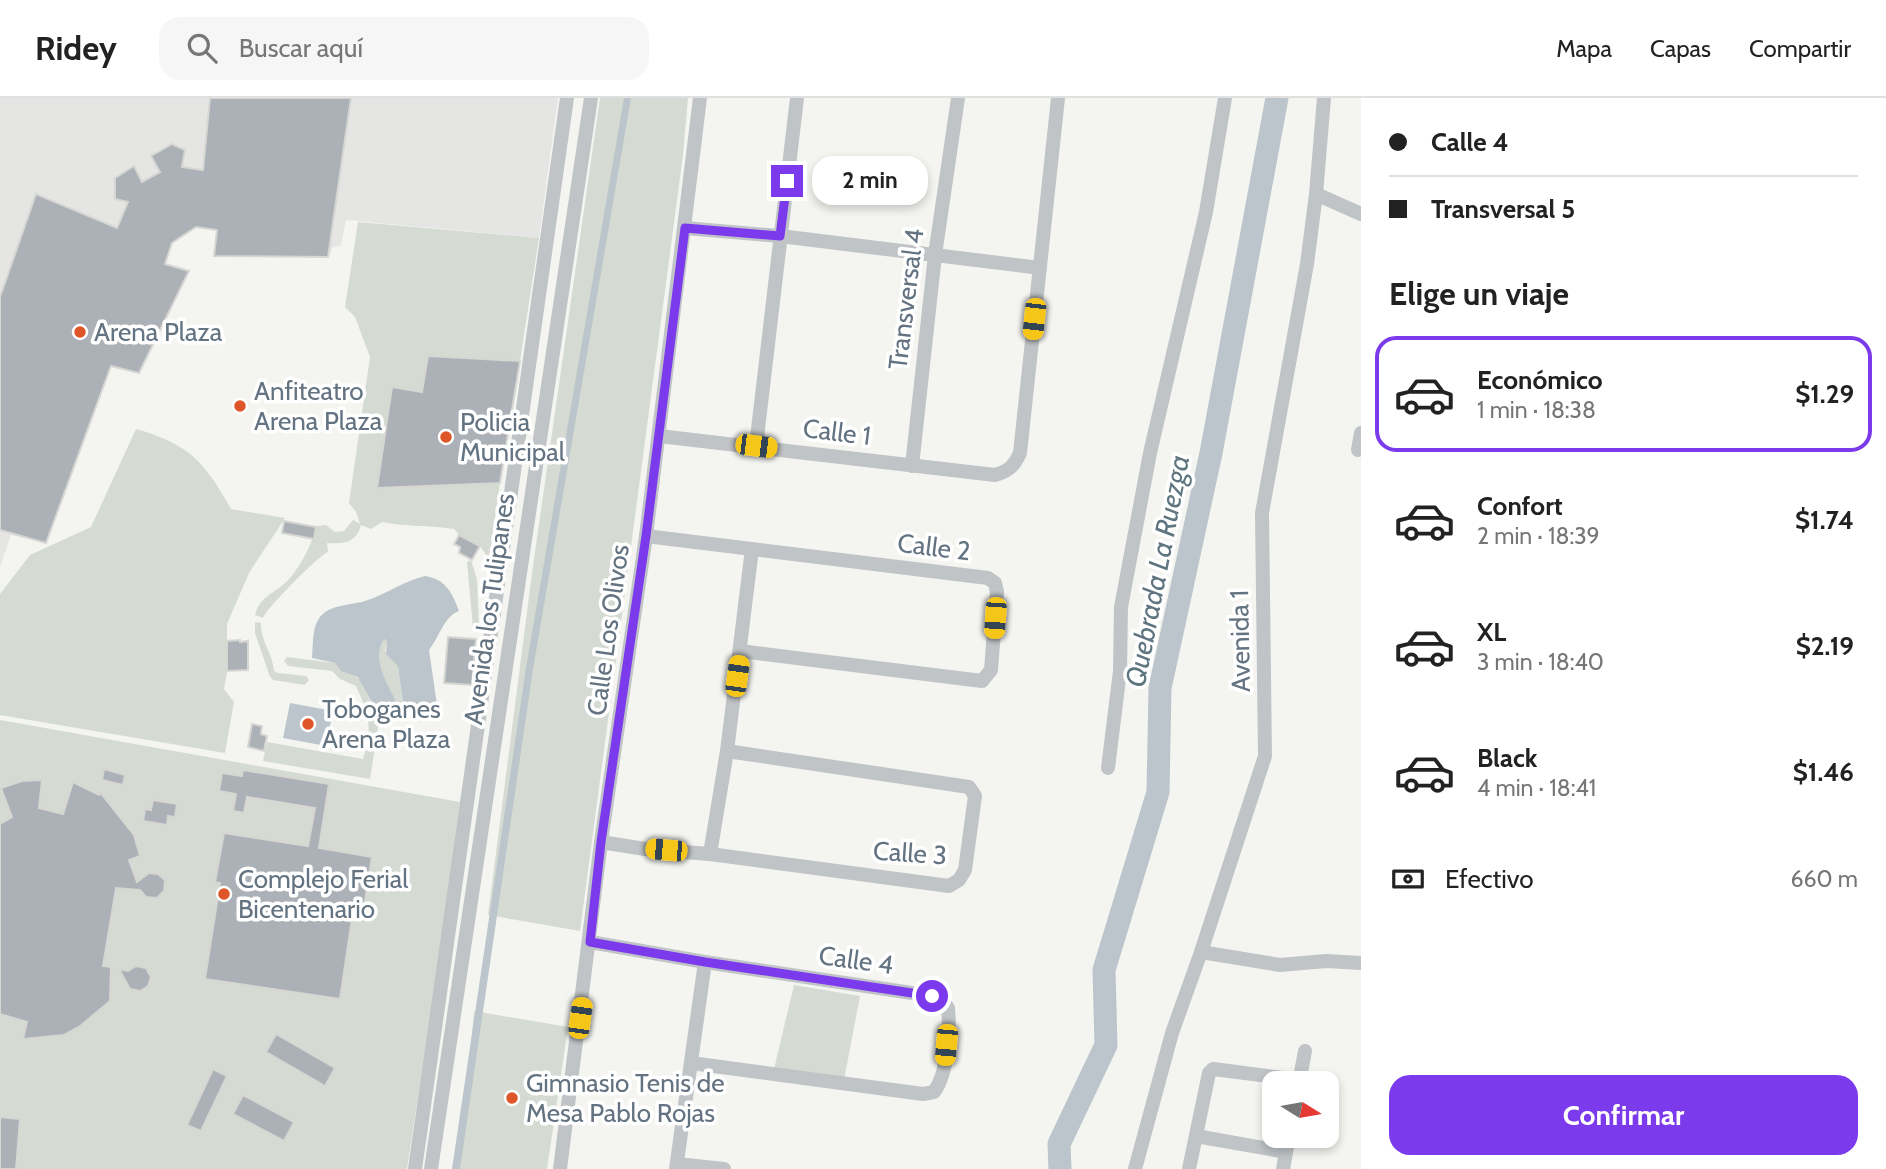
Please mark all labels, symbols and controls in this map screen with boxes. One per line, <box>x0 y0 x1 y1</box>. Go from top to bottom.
search box <box>159 17 649 80</box>
text: Ridey <box>35 28 117 68</box>
icon: search <box>183 29 221 67</box>
text: Buscar aquí <box>239 32 363 64</box>
text: Mapa <box>1556 34 1612 63</box>
text: Capas <box>1650 34 1711 63</box>
text: Compartir <box>1749 34 1851 63</box>
text: Calle 4 <box>1431 126 1509 158</box>
callout: 2 min <box>812 156 927 206</box>
route end <box>771 165 803 197</box>
text: 2 min <box>842 166 898 194</box>
text: Transversal 5 <box>1431 193 1575 225</box>
street label: Transversal 4 <box>881 227 931 371</box>
text: Elige un viaje <box>1389 274 1569 313</box>
car <box>1022 297 1047 341</box>
place label: Arena Plaza <box>94 316 223 348</box>
marker: Arena Plaza <box>72 324 88 340</box>
icon: car <box>1393 363 1456 426</box>
text: Económico <box>1477 364 1603 396</box>
place label: Anfiteatro Arena Plaza <box>254 375 383 437</box>
text: $1.29 <box>1795 378 1854 410</box>
text: 1 min · 18:38 <box>1477 396 1596 424</box>
marker: Anfiteatro Arena Plaza <box>232 398 248 414</box>
place label: Policia Municipal <box>460 406 565 468</box>
street label: Calle 1 <box>801 412 873 452</box>
marker: Policia Municipal <box>438 429 454 445</box>
car <box>734 433 779 459</box>
water label: Quebrada La Ruezga <box>1118 452 1196 690</box>
icon: car <box>1393 489 1456 552</box>
text: Confort <box>1477 490 1563 522</box>
street label: Avenida los Tulipanes <box>457 491 521 727</box>
text: $1.74 <box>1795 504 1854 536</box>
text: 2 min · 18:39 <box>1477 522 1600 550</box>
street label: Calle 2 <box>896 527 972 567</box>
street label: Calle Los Olivos <box>580 542 636 718</box>
street label: Avenida 1 <box>1223 590 1257 692</box>
car <box>984 596 1007 640</box>
icon: car <box>1393 615 1456 678</box>
text: XL <box>1477 616 1506 648</box>
text: $2.19 <box>1796 630 1854 662</box>
text: 3 min · 18:40 <box>1477 648 1604 676</box>
car <box>724 654 751 698</box>
place label: Toboganes Arena Plaza <box>322 693 451 755</box>
marker: Toboganes Arena Plaza <box>300 716 316 732</box>
icon: car <box>1393 741 1456 804</box>
text: Black <box>1477 742 1537 774</box>
text: $1.46 <box>1793 756 1854 788</box>
text: 4 min · 18:41 <box>1477 774 1596 802</box>
street label: Calle 3 <box>872 834 948 872</box>
car <box>645 838 688 862</box>
icon: cash <box>1389 860 1427 898</box>
place label: Complejo Ferial Bicentenario <box>238 863 408 925</box>
text: Efectivo <box>1445 863 1534 895</box>
text: 660 m <box>1790 865 1858 893</box>
marker: Complejo Ferial Bicentenario <box>216 886 232 902</box>
street label: Calle 4 <box>817 939 895 981</box>
route start <box>916 980 948 1012</box>
car <box>567 996 594 1040</box>
car <box>934 1023 959 1067</box>
place label: Gimnasio Tenis de Mesa Pablo Rojas <box>526 1067 725 1129</box>
north arrow <box>1262 1071 1339 1148</box>
map controls <box>1262 1071 1339 1148</box>
button: Confirmar <box>1389 1075 1858 1155</box>
marker: Gimnasio Tenis de Mesa Pablo Rojas <box>504 1090 520 1106</box>

